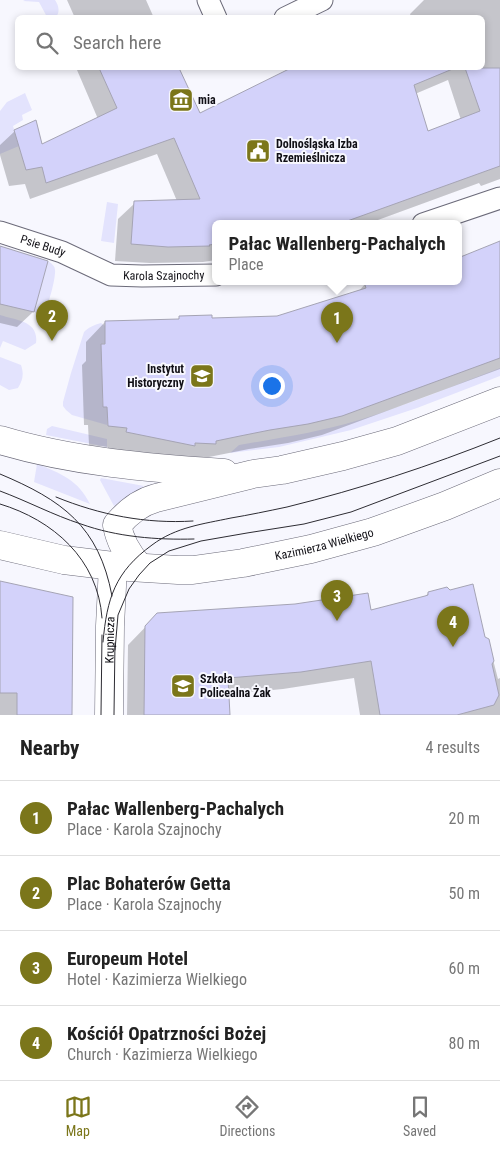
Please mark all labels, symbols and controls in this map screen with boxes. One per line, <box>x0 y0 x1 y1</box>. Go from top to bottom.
search box <box>15 15 485 70</box>
icon: search <box>33 29 61 57</box>
text: Search here <box>73 31 161 54</box>
museum icon: mia <box>168 87 194 113</box>
place label: mia <box>198 93 216 107</box>
place label: Dolnośląska Izba Rzemieślnicza <box>276 137 358 165</box>
public building icon: Dolnośląska Izba Rzemieślnicza <box>245 138 271 164</box>
popup <box>212 220 462 285</box>
street label: Psie Budy <box>18 232 68 260</box>
text: Pałac Wallenberg-Pachalych <box>229 232 446 255</box>
text: Place <box>229 255 264 274</box>
street label: Karola Szajnochy <box>123 268 204 283</box>
pin: 2 <box>36 300 68 341</box>
pin: 1 <box>321 302 353 343</box>
place label: Instytut Historyczny <box>127 362 185 390</box>
school or university icon: Instytut Historyczny <box>189 363 215 389</box>
your location <box>259 373 285 399</box>
street label: Kazimierza Wielkiego <box>274 525 375 563</box>
pin: 3 <box>321 580 353 621</box>
pin: 4 <box>437 606 469 647</box>
street label: Krupnicza <box>103 616 117 664</box>
place label: Szkoła Policealna Żak <box>200 672 271 700</box>
school or university icon: Szkoła Policealna Żak <box>170 673 196 699</box>
text: Nearby <box>20 736 79 760</box>
text: 4 results <box>425 738 480 757</box>
text: Pałac Wallenberg-Pachalych <box>67 797 284 820</box>
text: 1 <box>32 809 40 828</box>
text: 20 m <box>448 809 480 828</box>
text: Place · Karola Szajnochy <box>67 820 222 839</box>
text: Plac Bohaterów Getta <box>67 872 231 895</box>
text: 2 <box>32 884 40 903</box>
text: 50 m <box>448 884 480 903</box>
text: Place · Karola Szajnochy <box>67 895 222 914</box>
text: Europeum Hotel <box>67 947 188 970</box>
text: 3 <box>32 959 40 978</box>
text: 60 m <box>448 959 480 978</box>
text: Hotel · Kazimierza Wielkiego <box>67 970 247 989</box>
text: Kościół Opatrzności Bożej <box>67 1022 266 1045</box>
text: 4 <box>32 1034 40 1053</box>
text: 80 m <box>448 1034 480 1053</box>
text: Church · Kazimierza Wielkiego <box>67 1045 258 1064</box>
tab: Map <box>64 1093 92 1139</box>
tab: Directions <box>219 1093 275 1139</box>
tab: Saved <box>403 1093 436 1139</box>

